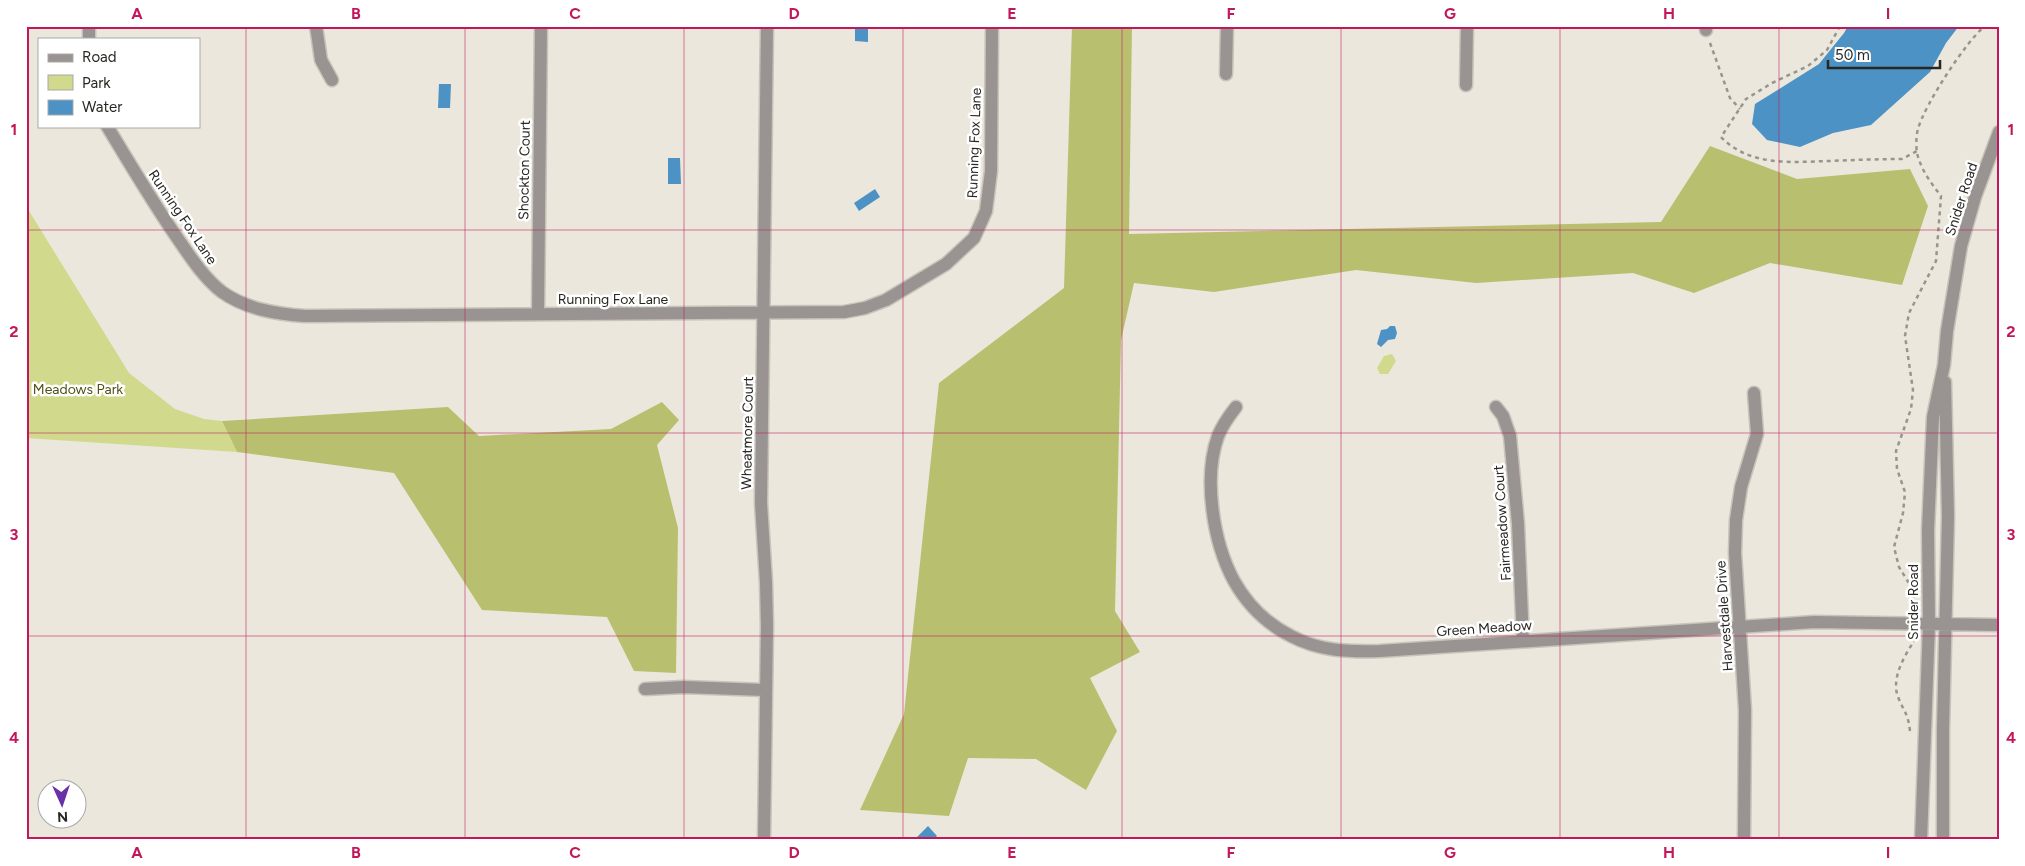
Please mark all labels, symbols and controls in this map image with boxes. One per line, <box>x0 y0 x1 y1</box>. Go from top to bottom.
text: A <box>131 4 143 23</box>
text: B <box>351 4 361 23</box>
text: C <box>569 4 581 23</box>
text: D <box>788 4 800 23</box>
text: E <box>1007 4 1017 23</box>
text: F <box>1227 4 1236 23</box>
text: G <box>1444 4 1456 23</box>
text: H <box>1663 4 1675 23</box>
text: I <box>1886 4 1890 23</box>
legend <box>38 38 200 128</box>
scale bar <box>1828 38 1940 70</box>
text: 50 m <box>1835 46 1870 64</box>
text: Road <box>82 48 117 66</box>
text: Park <box>82 74 111 92</box>
street label: Running Fox Lane <box>964 87 985 199</box>
text: Water <box>82 98 122 116</box>
text: 1 <box>11 120 17 139</box>
street label: Shockton Court <box>515 120 534 220</box>
text: 1 <box>2008 120 2014 139</box>
street label: Snider Road <box>1942 160 1981 238</box>
street label: Running Fox Lane <box>145 167 221 268</box>
street label: Running Fox Lane <box>558 291 669 308</box>
text: 2 <box>9 322 19 341</box>
text: 2 <box>2006 322 2016 341</box>
street label: Wheatmore Court <box>738 376 757 490</box>
park label: Meadows Park <box>33 381 123 398</box>
street label: Fairmeadow Court <box>1490 465 1515 581</box>
text: 3 <box>10 525 19 544</box>
text: 3 <box>2007 525 2016 544</box>
street label: Harvestdale Drive <box>1712 560 1737 672</box>
street label: Snider Road <box>1905 564 1922 640</box>
street label: Green Meadow <box>1436 617 1532 640</box>
text: 4 <box>9 728 19 747</box>
text: 4 <box>2006 728 2016 747</box>
north arrow <box>38 778 88 828</box>
text: N <box>57 808 69 825</box>
text: A <box>131 843 143 862</box>
text: B <box>351 843 361 862</box>
text: C <box>569 843 581 862</box>
text: D <box>788 843 800 862</box>
text: E <box>1007 843 1017 862</box>
text: F <box>1227 843 1236 862</box>
text: G <box>1444 843 1456 862</box>
text: H <box>1663 843 1675 862</box>
text: I <box>1886 843 1890 862</box>

